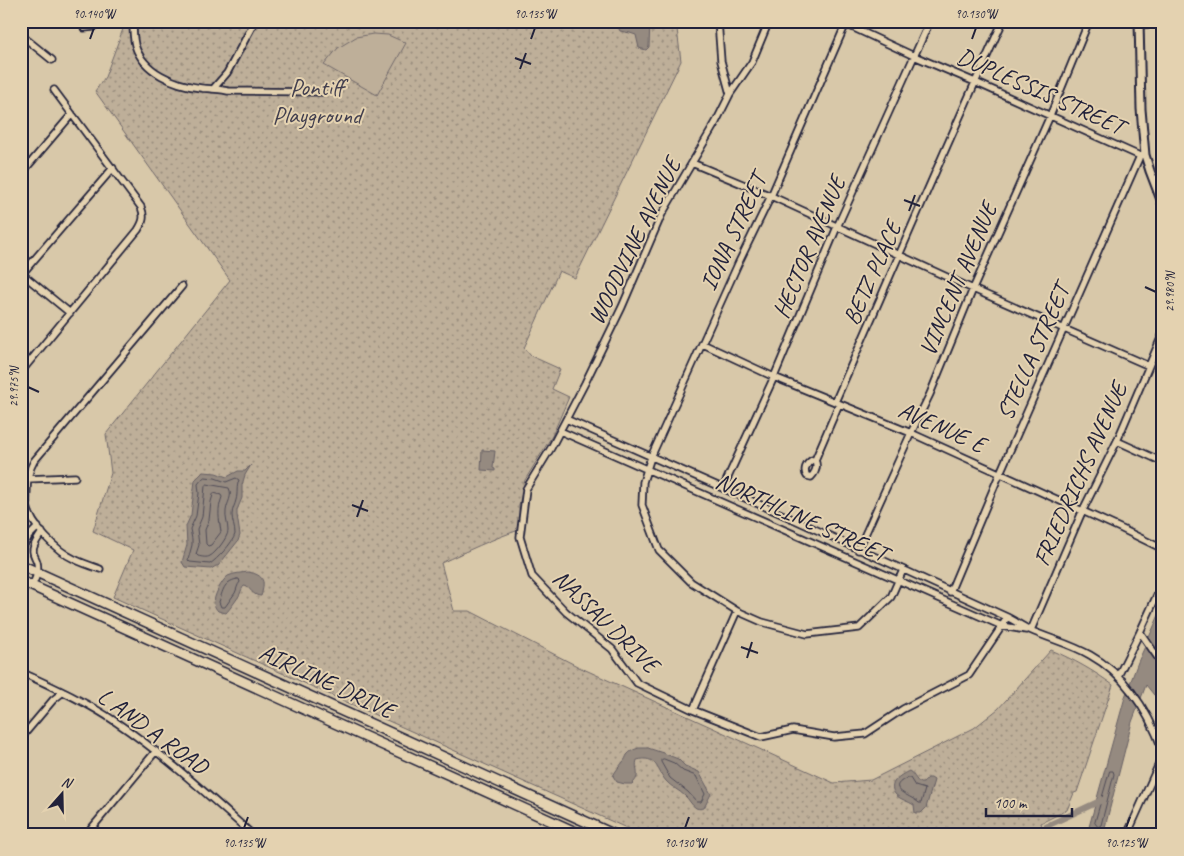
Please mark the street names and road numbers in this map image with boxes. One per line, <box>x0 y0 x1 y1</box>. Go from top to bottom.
street label: DUPLESSIS STREET <box>953 41 1134 143</box>
street label: WOODVINE AVENUE <box>581 150 688 329</box>
street label: IONA STREET <box>693 164 776 295</box>
street label: HECTOR AVENUE <box>766 169 854 323</box>
street label: VINCENT AVENUE <box>912 195 1005 360</box>
street label: BETZ PLACE <box>836 214 909 329</box>
street label: STELLA STREET <box>990 274 1079 424</box>
street label: FRIEDRICHS AVENUE <box>1026 375 1135 570</box>
street label: AVENUE E <box>894 395 993 461</box>
street label: NORTHLINE STREET <box>711 466 897 570</box>
street label: NASSAU DRIVE <box>547 563 667 681</box>
street label: AIRLINE DRIVE <box>255 637 402 727</box>
street label: L AND A ROAD <box>92 681 216 782</box>

